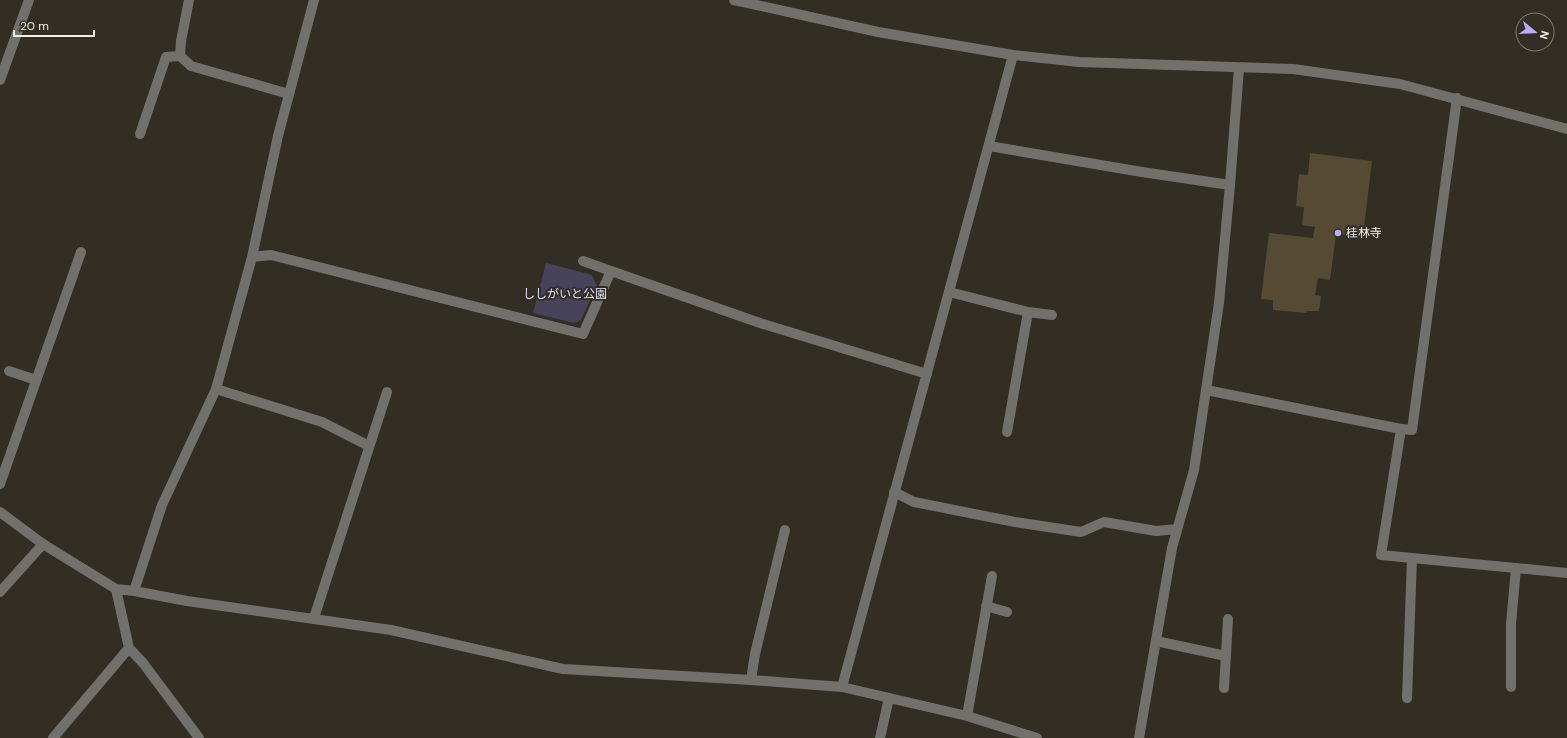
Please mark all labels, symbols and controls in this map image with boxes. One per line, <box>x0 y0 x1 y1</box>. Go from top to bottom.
scale bar <box>14 12 94 38</box>
north arrow <box>1515 12 1555 52</box>
text: 20 m <box>20 18 49 34</box>
text: N <box>1537 29 1552 41</box>
place label: 桂林寺 <box>1346 225 1382 241</box>
marker: 桂林寺 <box>1333 228 1343 238</box>
park label: ししがいと公園 <box>523 286 607 302</box>

